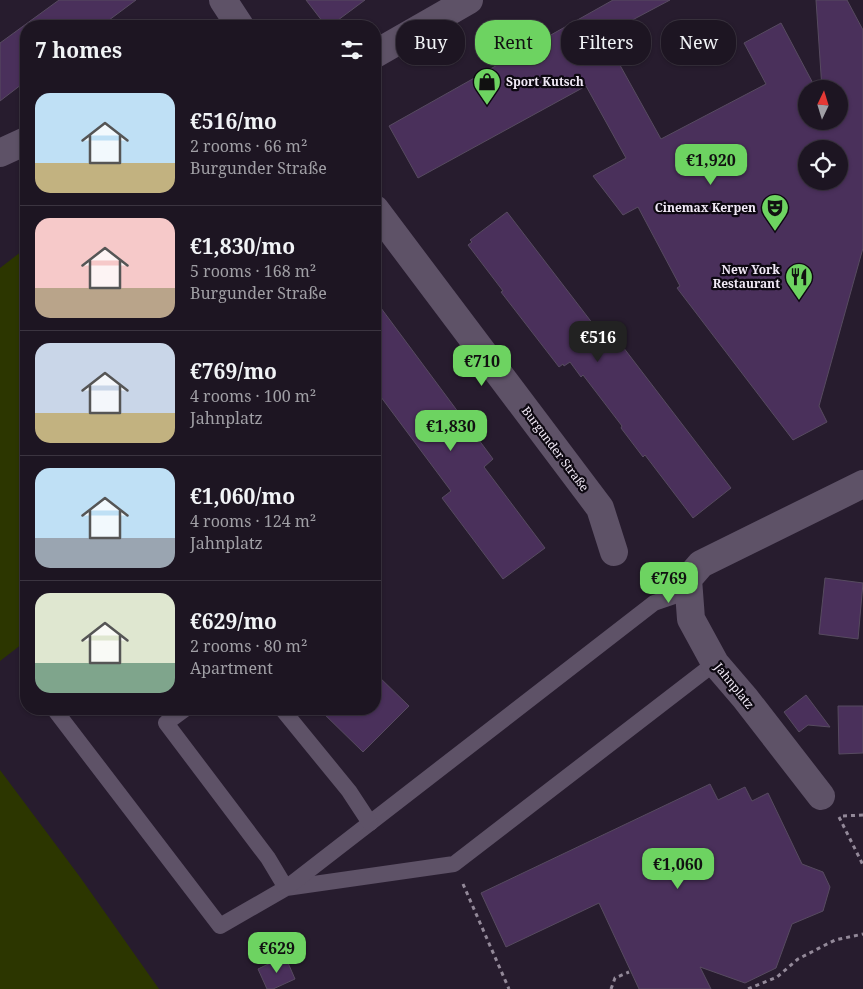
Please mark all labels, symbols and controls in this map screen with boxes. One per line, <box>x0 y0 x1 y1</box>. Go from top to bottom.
chip: Buy <box>396 20 465 65</box>
chip: Rent <box>475 20 551 65</box>
chip: Filters <box>561 20 651 65</box>
chip: New <box>661 20 736 65</box>
text: 7 homes <box>35 36 122 64</box>
icon: filters <box>338 36 366 64</box>
shop icon: Sport Kutsch <box>472 67 502 106</box>
place label: Sport Kutsch <box>506 73 584 90</box>
north arrow <box>798 80 848 130</box>
map controls <box>798 80 848 190</box>
text: €516/mo <box>190 107 277 135</box>
icon: home <box>75 113 135 173</box>
text: 2 rooms · 66 m² <box>190 135 307 157</box>
button: locate <box>798 140 848 190</box>
pin: €1,920 <box>670 144 752 186</box>
text: €1,920 <box>686 149 736 171</box>
text: Burgunder Straße <box>190 157 327 179</box>
theatre icon: Cinemax Kerpen <box>760 193 790 232</box>
place label: Cinemax Kerpen <box>655 199 756 216</box>
text: €1,830/mo <box>190 232 295 260</box>
icon: home <box>75 238 135 298</box>
text: 5 rooms · 168 m² <box>190 260 316 282</box>
place label: New York Restaurant <box>713 261 780 292</box>
restaurant icon: New York Restaurant <box>784 262 814 301</box>
text: Burgunder Straße <box>190 282 327 304</box>
pin: €516 <box>568 320 628 363</box>
text: €516 <box>580 326 616 348</box>
pin: €710 <box>452 344 512 387</box>
text: €710 <box>464 350 500 372</box>
text: €769/mo <box>190 357 277 385</box>
icon: home <box>75 363 135 423</box>
text: 4 rooms · 100 m² <box>190 385 316 407</box>
street label: Burgunder Straße <box>518 403 593 495</box>
text: Jahnplatz <box>190 407 263 429</box>
pin: €1,830 <box>410 410 492 452</box>
text: €1,830 <box>426 415 476 437</box>
text: €1,060/mo <box>190 482 295 510</box>
icon: home <box>75 488 135 548</box>
text: 4 rooms · 124 m² <box>190 510 316 532</box>
text: Jahnplatz <box>190 532 263 554</box>
pin: €769 <box>639 562 699 604</box>
text: €769 <box>651 567 687 589</box>
text: €629/mo <box>190 607 277 635</box>
icon: home <box>75 613 135 673</box>
text: 2 rooms · 80 m² <box>190 635 307 657</box>
text: Apartment <box>190 657 273 679</box>
street label: Jahnplatz <box>710 658 758 712</box>
pin: €1,060 <box>637 848 719 890</box>
text: €1,060 <box>653 853 703 875</box>
pin: €629 <box>247 932 307 974</box>
text: €629 <box>259 937 295 959</box>

